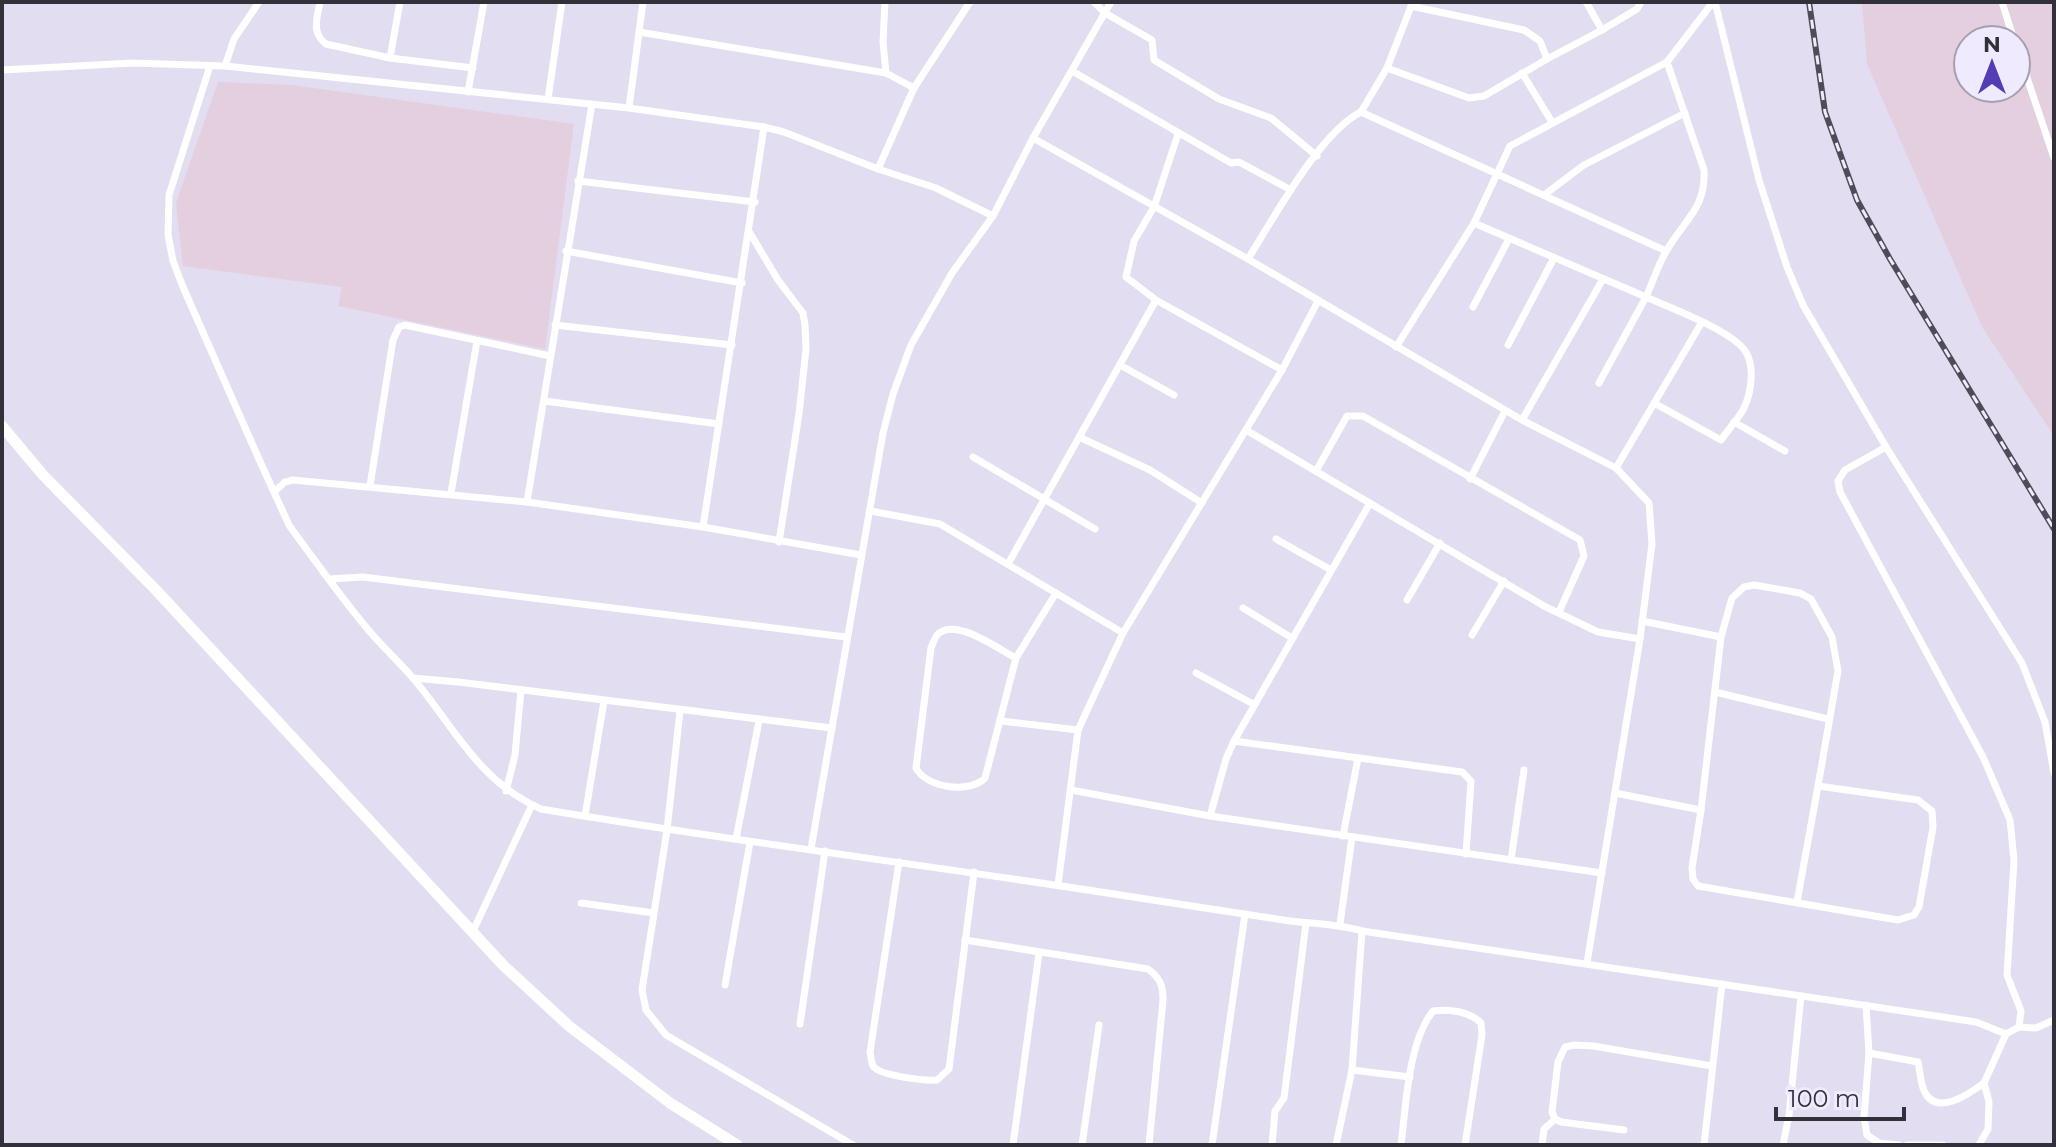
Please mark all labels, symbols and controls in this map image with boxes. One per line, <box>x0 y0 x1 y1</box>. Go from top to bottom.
north arrow <box>1952 24 2032 104</box>
text: N <box>1983 31 2001 58</box>
scale bar <box>1776 1071 1904 1121</box>
text: 100 m <box>1788 1084 1860 1113</box>

